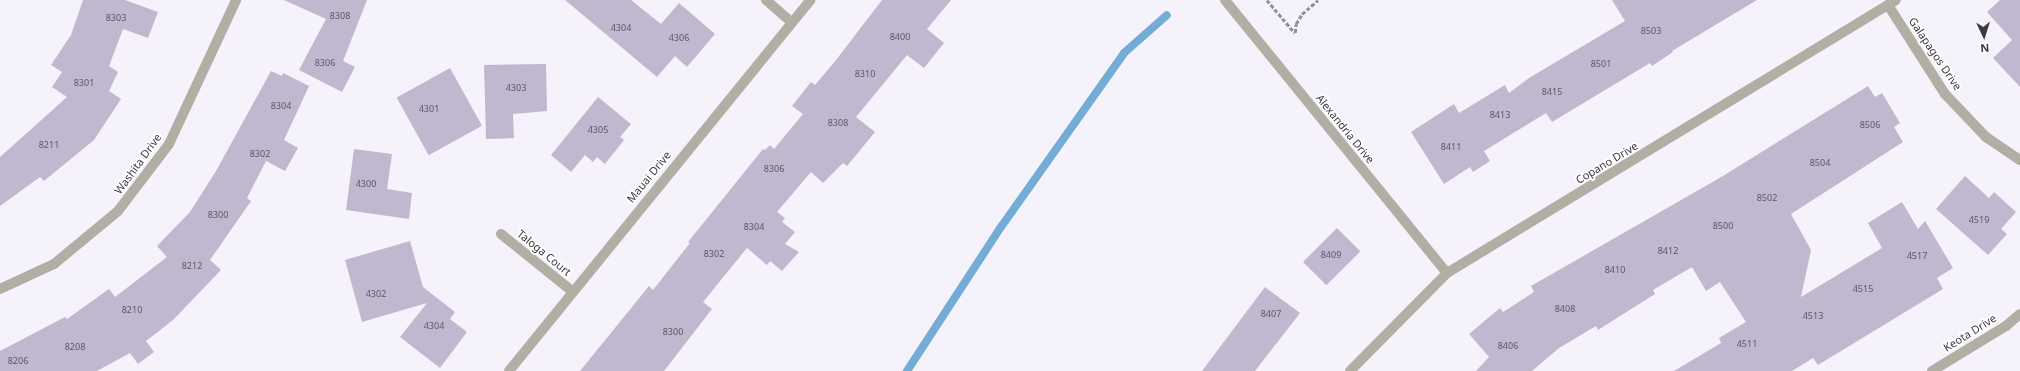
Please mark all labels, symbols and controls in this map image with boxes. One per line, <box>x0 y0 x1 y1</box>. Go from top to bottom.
house number: 8308 <box>330 11 350 21</box>
house number: 8303 <box>106 13 126 23</box>
street label: Galapagos Drive <box>1906 15 1964 93</box>
north arrow <box>1964 16 2004 56</box>
house number: 4304 <box>611 23 631 33</box>
house number: 8503 <box>1641 26 1661 36</box>
house number: 8400 <box>890 32 910 42</box>
house number: 4306 <box>669 33 689 43</box>
text: N <box>1980 41 1990 56</box>
house number: 8306 <box>315 58 335 68</box>
house number: 8501 <box>1591 59 1611 69</box>
house number: 8310 <box>855 69 875 79</box>
house number: 8301 <box>74 78 94 88</box>
house number: 4303 <box>506 83 526 93</box>
house number: 8415 <box>1542 87 1562 97</box>
street label: Alexandria Drive <box>1313 92 1377 166</box>
house number: 8304 <box>271 101 291 111</box>
house number: 4301 <box>419 104 439 114</box>
house number: 8413 <box>1490 110 1510 120</box>
house number: 8308 <box>828 118 848 128</box>
house number: 8506 <box>1860 120 1880 130</box>
house number: 4305 <box>588 125 608 135</box>
street label: Washita Drive <box>112 131 164 197</box>
street label: Copano Drive <box>1574 139 1640 187</box>
house number: 8211 <box>39 140 59 150</box>
house number: 8411 <box>1441 142 1461 152</box>
house number: 8302 <box>250 149 270 159</box>
street label: Mauai Drive <box>624 149 674 205</box>
house number: 8504 <box>1810 158 1830 168</box>
house number: 8306 <box>764 164 784 174</box>
house number: 4300 <box>356 179 376 189</box>
house number: 8502 <box>1757 193 1777 203</box>
house number: 8300 <box>208 210 228 220</box>
house number: 4519 <box>1969 215 1989 225</box>
house number: 8500 <box>1713 221 1733 231</box>
house number: 8304 <box>744 222 764 232</box>
street label: Taloga Court <box>514 227 574 279</box>
house number: 8412 <box>1658 246 1678 256</box>
house number: 8302 <box>704 249 724 259</box>
house number: 8409 <box>1321 250 1341 260</box>
house number: 4517 <box>1907 251 1927 261</box>
house number: 8212 <box>182 261 202 271</box>
house number: 8410 <box>1605 265 1625 275</box>
house number: 4515 <box>1853 284 1873 294</box>
house number: 4302 <box>366 289 386 299</box>
house number: 8408 <box>1555 304 1575 314</box>
house number: 8210 <box>122 305 142 315</box>
house number: 8407 <box>1261 309 1281 319</box>
house number: 4513 <box>1803 311 1823 321</box>
street label: Keota Drive <box>1941 312 1999 354</box>
house number: 4304 <box>424 321 444 331</box>
house number: 8300 <box>663 327 683 337</box>
house number: 4511 <box>1737 339 1757 349</box>
house number: 8406 <box>1498 341 1518 351</box>
house number: 8208 <box>65 342 85 352</box>
house number: 8206 <box>8 356 28 366</box>

